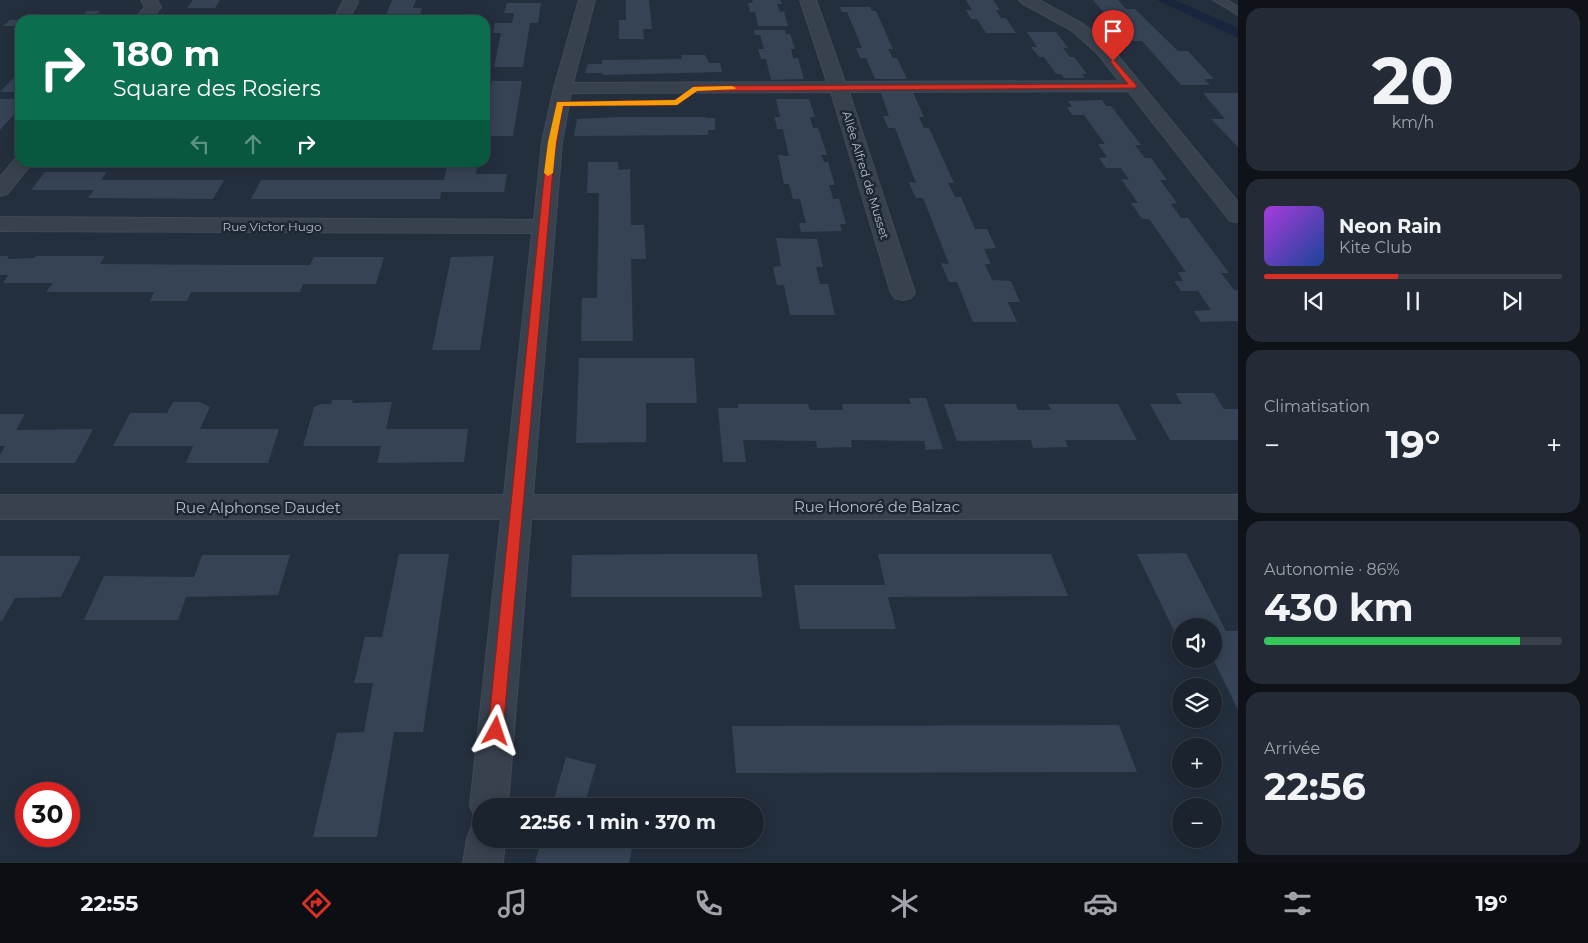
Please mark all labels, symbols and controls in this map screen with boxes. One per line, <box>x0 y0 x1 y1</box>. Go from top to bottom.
pin <box>1092 10 1134 61</box>
icon: arrive <box>1099 17 1127 45</box>
text: 180 m <box>113 32 220 75</box>
icon: right <box>30 35 95 100</box>
text: 20 <box>1372 41 1454 120</box>
text: Square des Rosiers <box>113 75 321 102</box>
street label: Allée Alfred de Musset <box>839 109 893 241</box>
text: km/h <box>1392 113 1434 132</box>
icon: left <box>186 130 214 158</box>
icon: ahead <box>239 130 267 158</box>
icon: right <box>292 130 320 158</box>
text: Neon Rain <box>1339 215 1442 238</box>
street label: Rue Victor Hugo <box>222 219 322 234</box>
text: Kite Club <box>1339 238 1412 257</box>
icon: previous <box>1300 287 1328 315</box>
icon: pause <box>1399 287 1427 315</box>
icon: next <box>1498 287 1526 315</box>
text: Climatisation <box>1264 397 1370 416</box>
text: 19° <box>1386 421 1441 468</box>
text: − <box>1264 428 1280 462</box>
text: + <box>1546 428 1562 462</box>
street label: Rue Honoré de Balzac <box>794 497 960 516</box>
street label: Rue Alphonse Daudet <box>175 498 341 517</box>
text: Autonomie · 86% <box>1264 560 1399 579</box>
text: 430 km <box>1264 584 1414 631</box>
map controls <box>1172 618 1222 848</box>
button: sound <box>1172 618 1222 668</box>
button: layers <box>1172 678 1222 728</box>
position arrow <box>469 704 521 756</box>
button: + <box>1172 738 1222 788</box>
text: Arrivée <box>1264 739 1320 758</box>
text: 22:56 <box>1264 763 1366 810</box>
speed limit sign: 30 <box>15 782 80 847</box>
button: − <box>1172 798 1222 848</box>
text: 22:56 · 1 min · 370 m <box>520 811 716 834</box>
icon: directions <box>299 886 334 921</box>
icon: music <box>495 886 530 921</box>
icon: phone <box>691 886 726 921</box>
icon: climate <box>887 886 922 921</box>
icon: car <box>1083 886 1118 921</box>
icon: filters <box>1280 886 1315 921</box>
text: 22:55 <box>81 890 138 917</box>
text: 19° <box>1476 890 1507 917</box>

